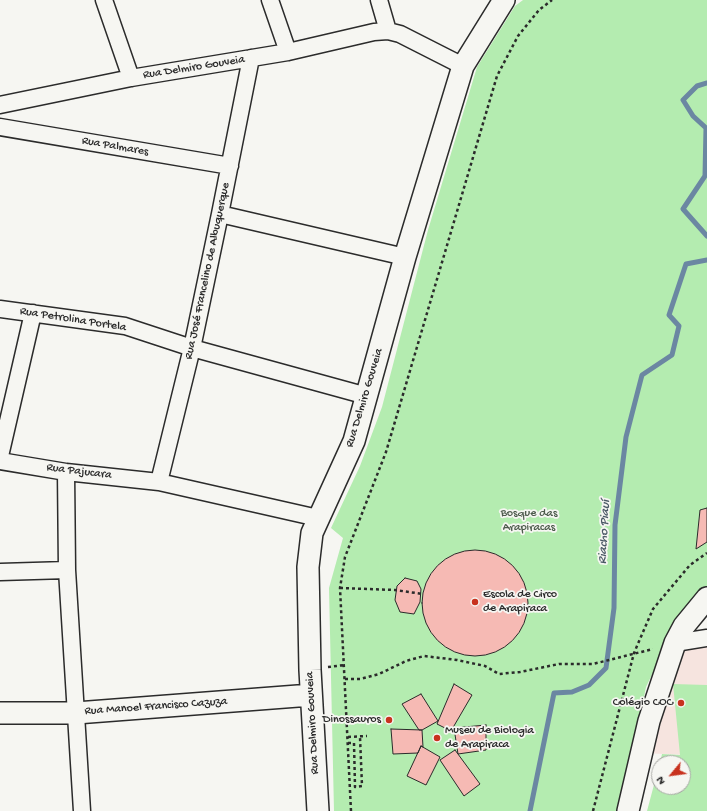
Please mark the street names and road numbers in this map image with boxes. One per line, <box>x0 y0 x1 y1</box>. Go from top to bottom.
street label: Rua Delmiro Gouveia <box>142 53 246 83</box>
street label: Rua Palmares <box>81 134 149 160</box>
street label: Rua José Francelino de Albuquerque <box>182 181 234 361</box>
street label: Rua Petrolina Portela <box>19 304 127 336</box>
street label: Rua Delmiro Gouveia <box>343 347 387 449</box>
street label: Rua Pajucara <box>46 461 112 483</box>
street label: Rua Delmiro Gouveia <box>303 671 323 775</box>
street label: Rua Manoel Francisco Cazuza <box>84 695 228 719</box>

